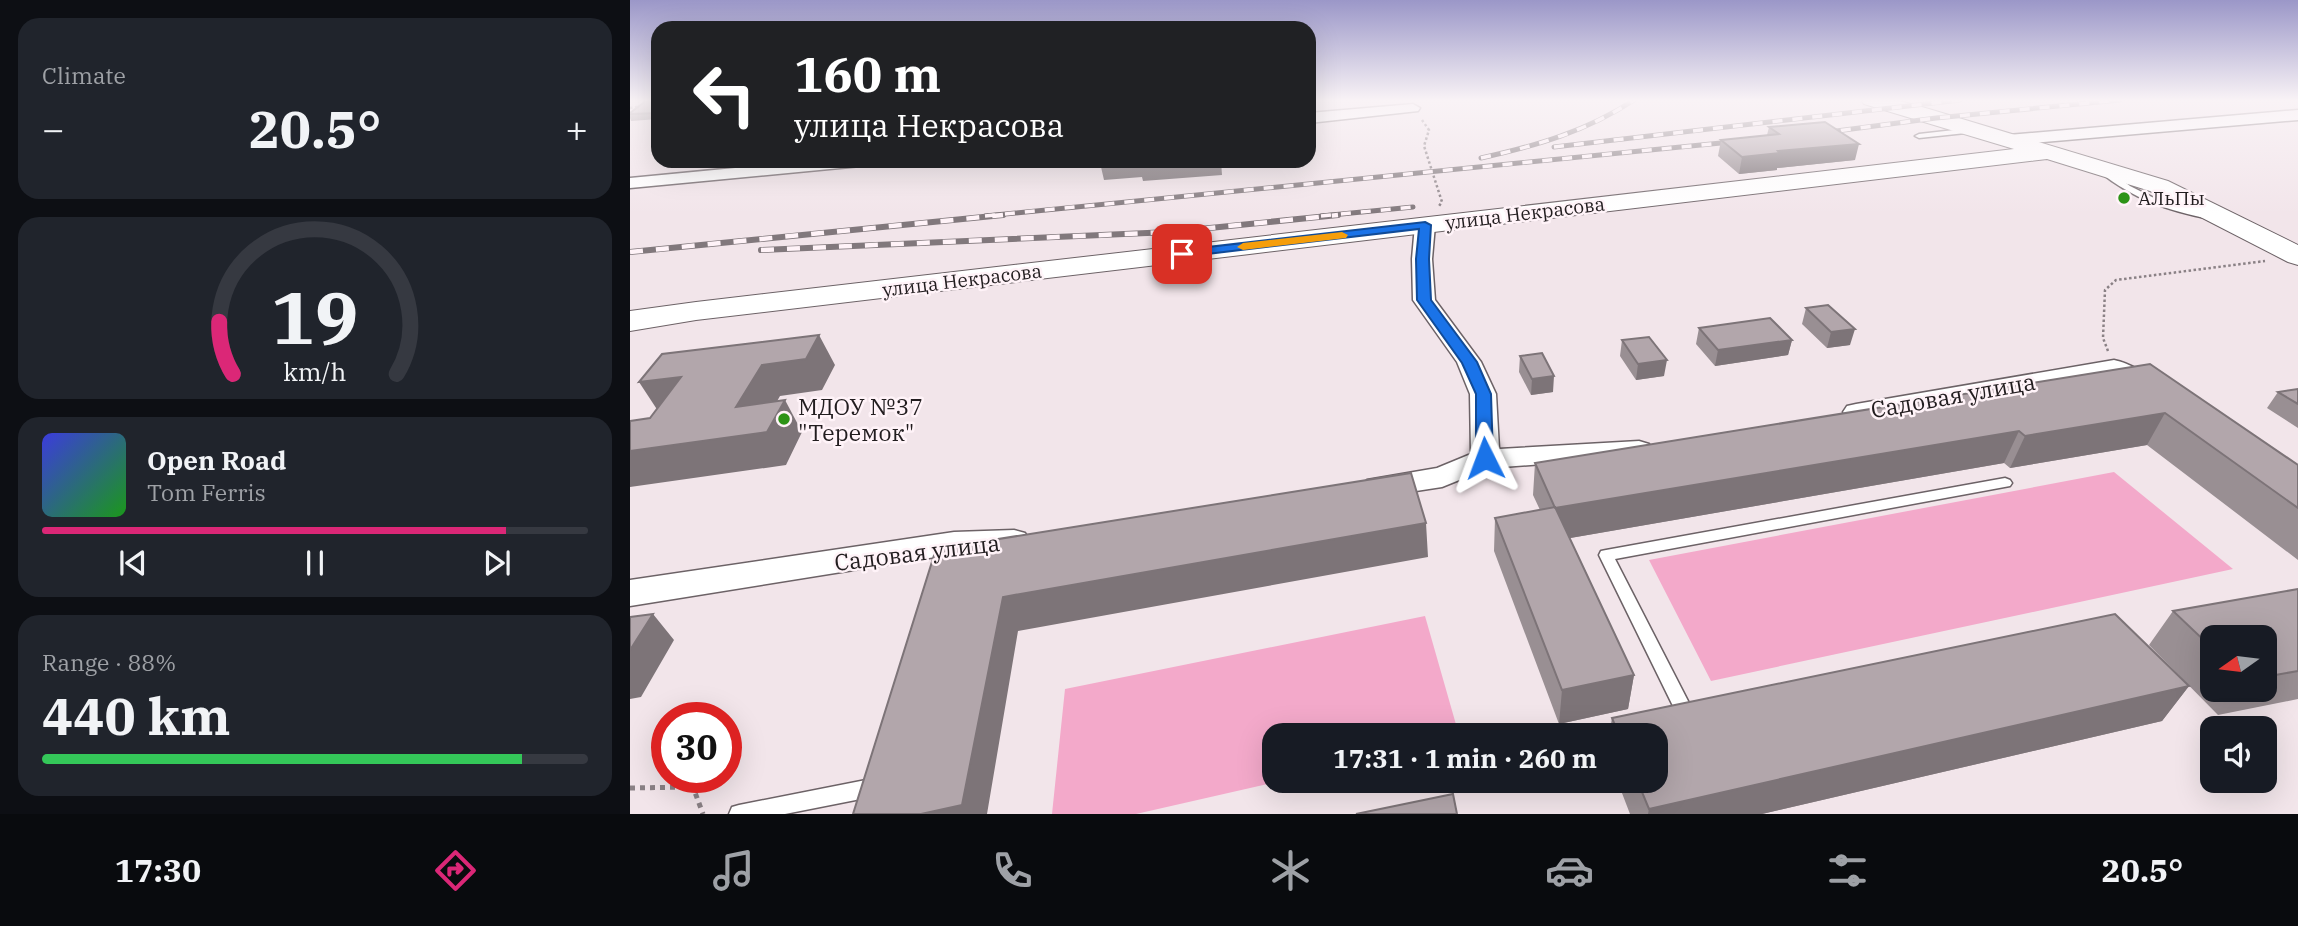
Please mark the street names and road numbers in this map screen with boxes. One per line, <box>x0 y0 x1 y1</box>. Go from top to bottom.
street label: улица Некрасова <box>1444 191 1606 235</box>
street label: улица Некрасова <box>881 258 1043 302</box>
street label: Садовая улица <box>1868 366 2038 424</box>
street label: Садовая улица <box>833 527 1001 577</box>

